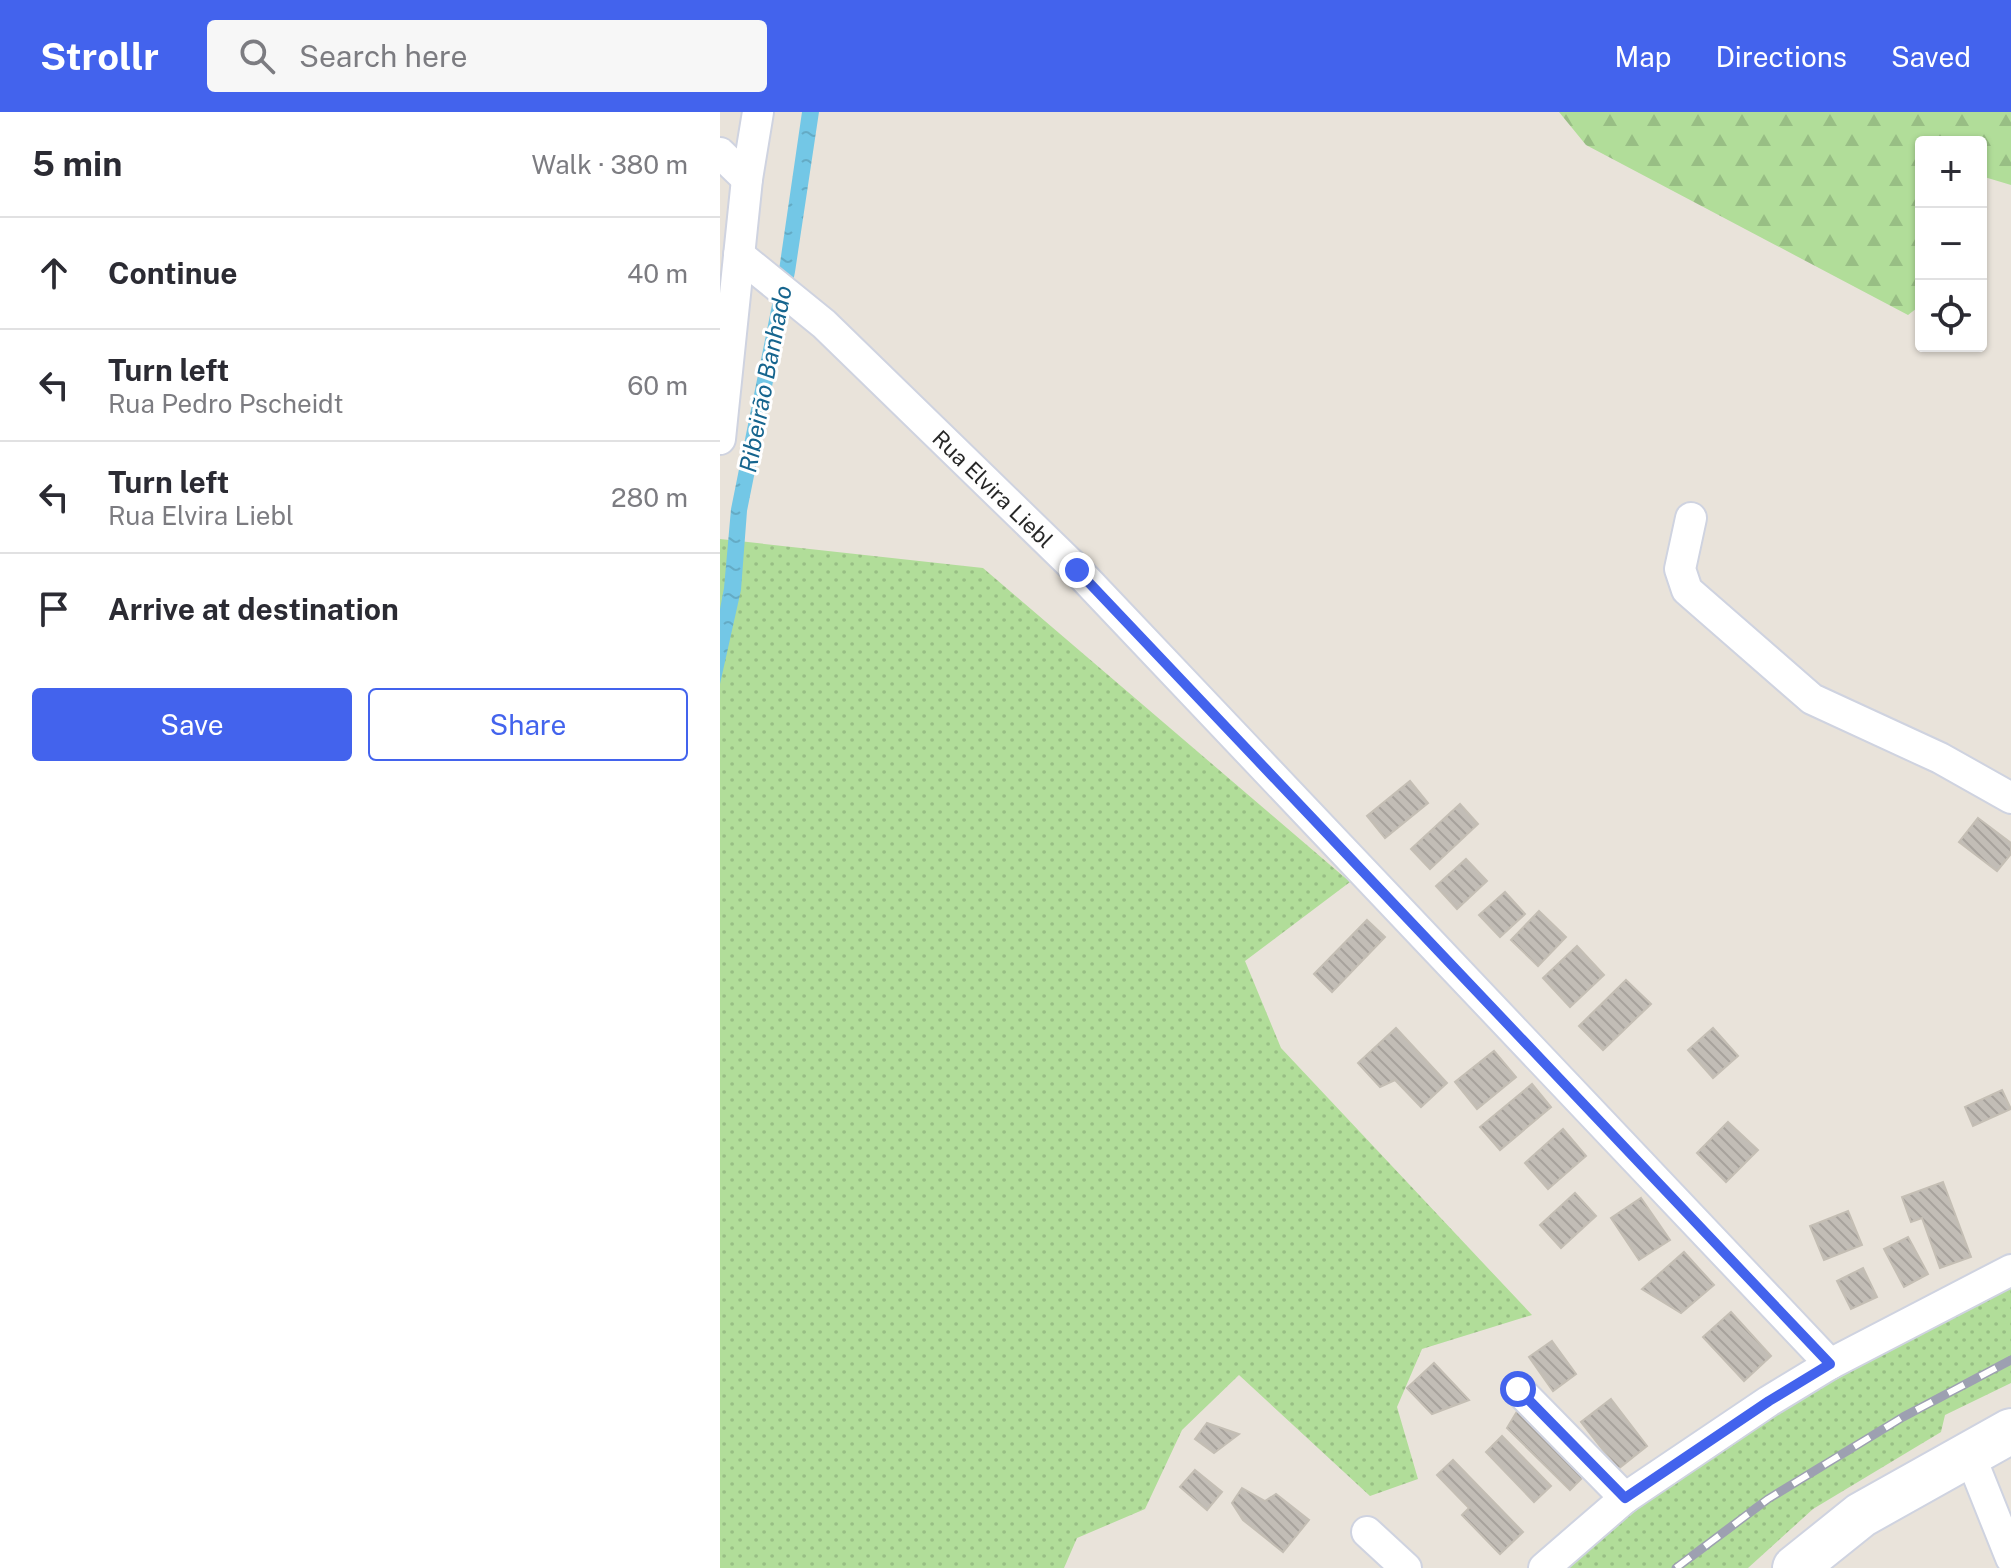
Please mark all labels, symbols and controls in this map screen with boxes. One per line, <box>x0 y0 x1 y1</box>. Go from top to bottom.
search box <box>207 20 767 92</box>
text: Strollr <box>40 34 159 79</box>
icon: search <box>235 34 279 78</box>
text: Search here <box>299 38 467 74</box>
text: Map <box>1615 40 1671 73</box>
text: Directions <box>1715 40 1847 73</box>
text: Saved <box>1891 40 1971 73</box>
map controls <box>1915 136 1987 352</box>
button: + <box>1915 136 1987 208</box>
text: 5 min <box>32 144 122 184</box>
text: Walk · 380 m <box>532 149 688 180</box>
button: − <box>1915 208 1987 280</box>
icon: ahead <box>32 251 76 295</box>
text: Continue <box>108 255 238 291</box>
text: 40 m <box>627 258 688 289</box>
button: locate <box>1915 280 1987 352</box>
water label: Ribeirão Banhado <box>733 283 797 475</box>
text: Turn left <box>108 352 229 388</box>
icon: left <box>32 363 76 407</box>
text: 60 m <box>627 370 688 401</box>
text: Rua Pedro Pscheidt <box>108 388 344 419</box>
street label: Rua Elvira Liebl <box>927 425 1059 553</box>
text: Turn left <box>108 464 229 500</box>
icon: left <box>32 475 76 519</box>
text: 280 m <box>611 482 688 513</box>
text: Rua Elvira Liebl <box>108 500 294 531</box>
route end <box>1059 552 1095 588</box>
icon: arrive <box>32 587 76 631</box>
text: Arrive at destination <box>108 591 399 627</box>
button: Save <box>32 688 352 761</box>
button: Share <box>368 688 688 761</box>
route start <box>1500 1371 1536 1407</box>

